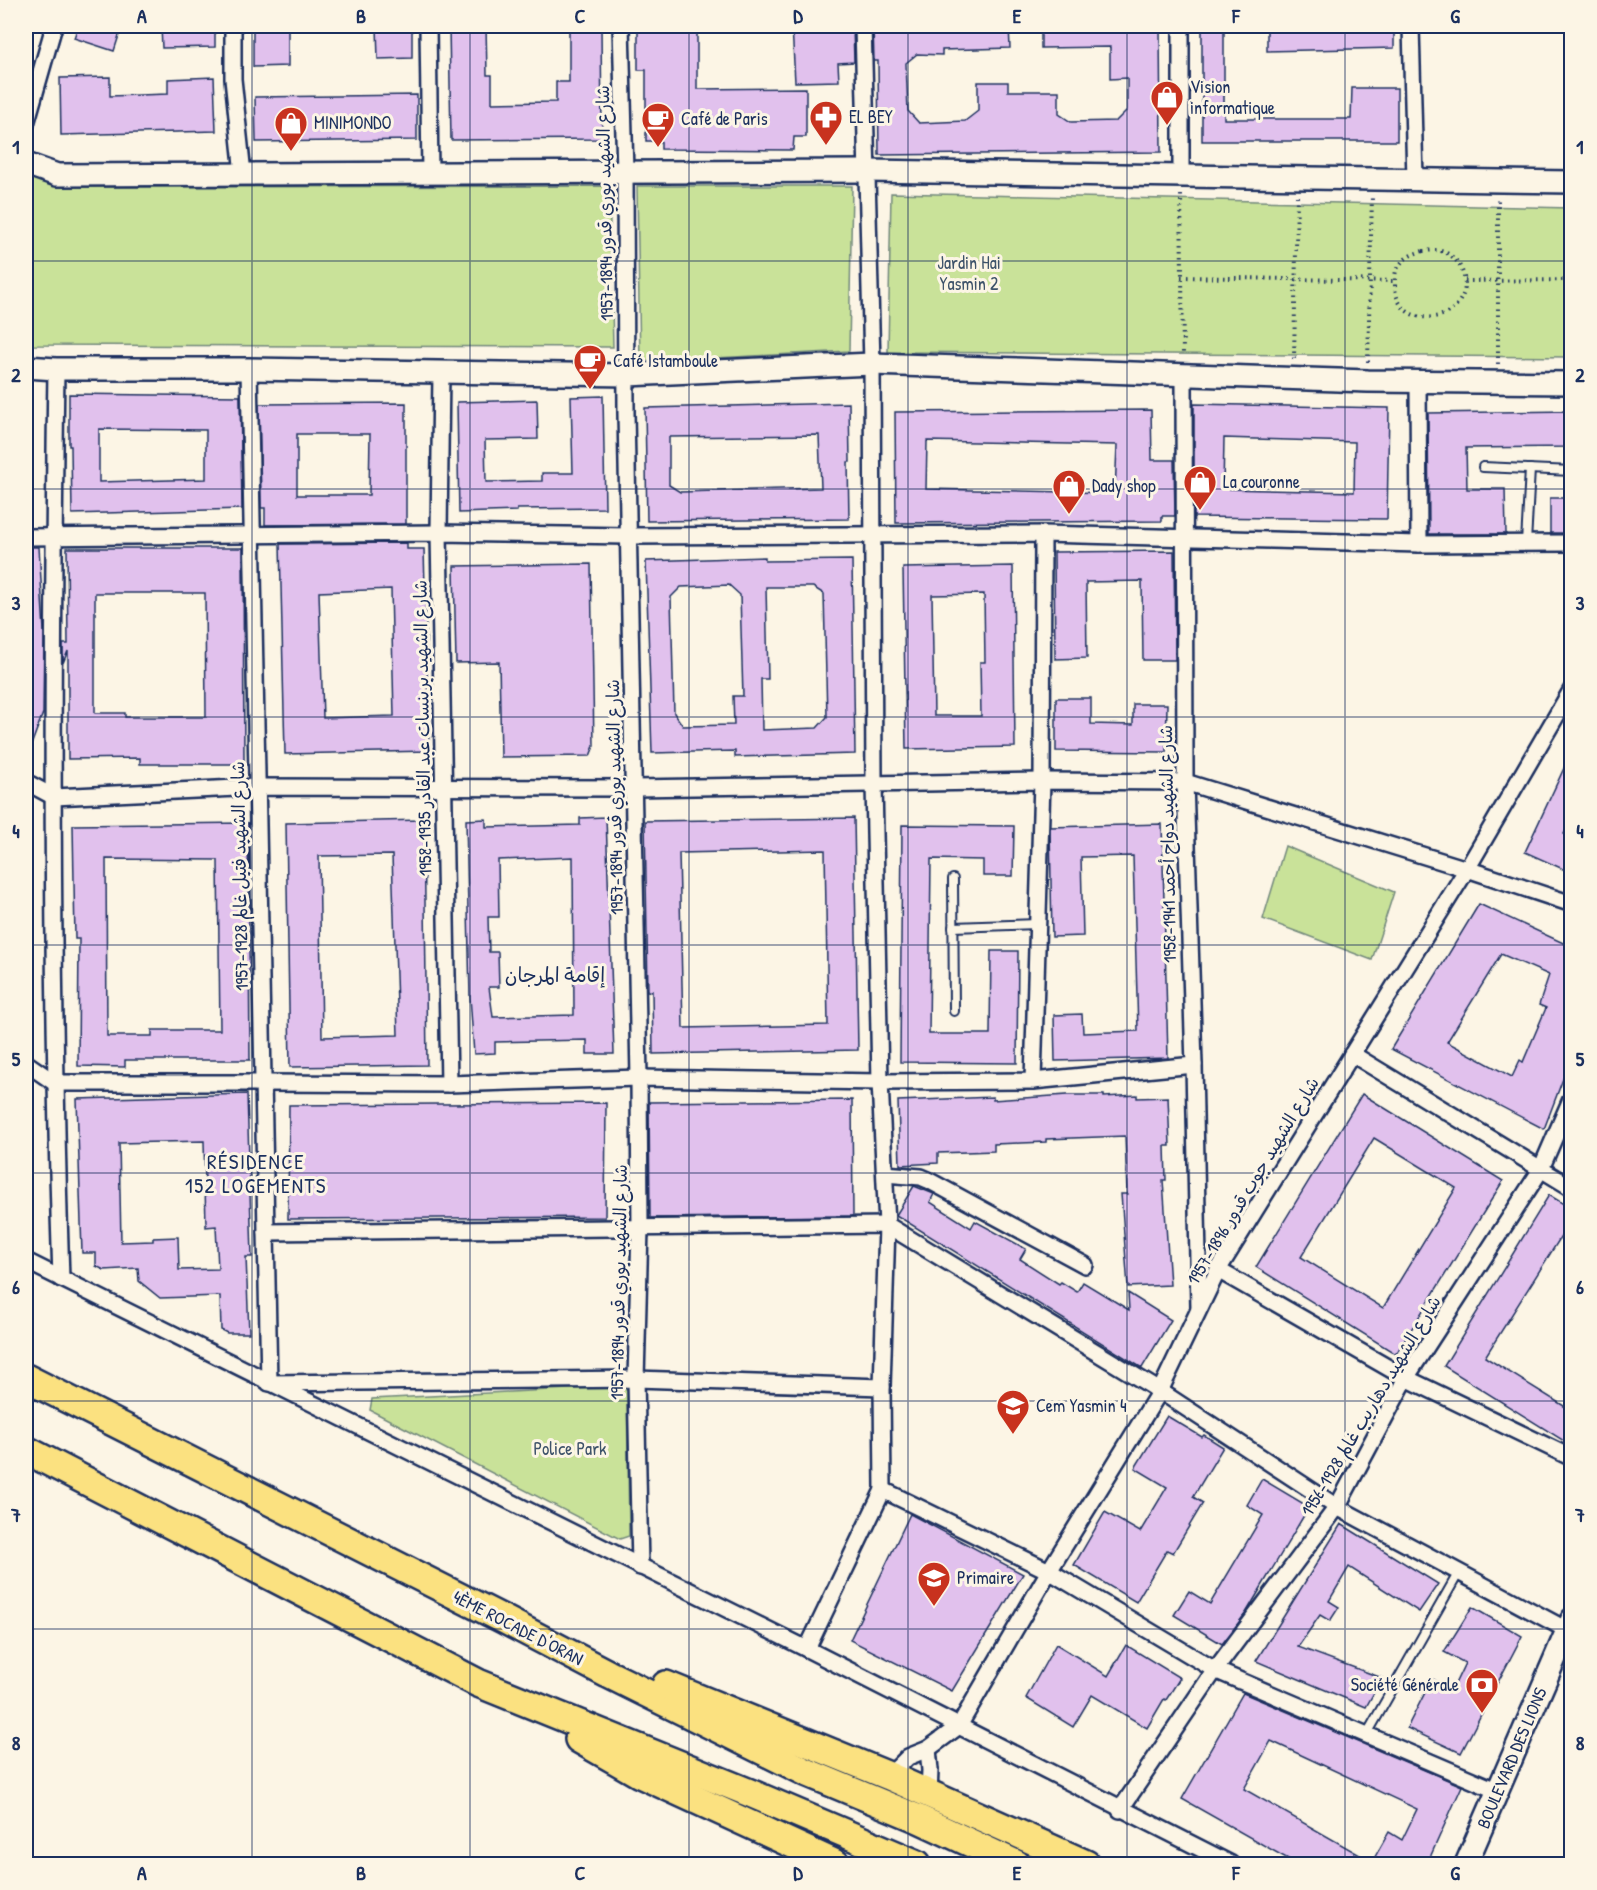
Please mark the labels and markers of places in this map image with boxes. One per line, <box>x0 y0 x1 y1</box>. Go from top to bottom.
place label: Vision informatique <box>1190 74 1275 120</box>
shop icon: Vision informatique <box>1149 79 1185 126</box>
pharmacy icon: EL BEY <box>808 99 844 146</box>
cafe icon: Café de Paris <box>640 101 676 148</box>
place label: EL BEY <box>849 104 893 129</box>
shop icon: MINIMONDO <box>273 105 309 152</box>
place label: Café de Paris <box>681 106 768 131</box>
place label: MINIMONDO <box>314 110 392 135</box>
cafe icon: Café Istamboule <box>572 343 608 390</box>
place label: Café Istamboule <box>613 348 718 373</box>
shop icon: La couronne <box>1182 464 1218 511</box>
shop icon: Dady shop <box>1051 468 1087 515</box>
place label: La couronne <box>1223 469 1300 494</box>
place label: Dady shop <box>1092 473 1156 498</box>
school or university icon: Cem Yasmin 4 <box>995 1388 1031 1435</box>
place label: Cem Yasmin 4 <box>1036 1393 1127 1418</box>
school or university icon: Primaire <box>916 1560 952 1607</box>
place label: Primaire <box>957 1565 1014 1590</box>
bank icon: Société Générale <box>1464 1667 1500 1714</box>
place label: Société Générale <box>1351 1672 1459 1697</box>

